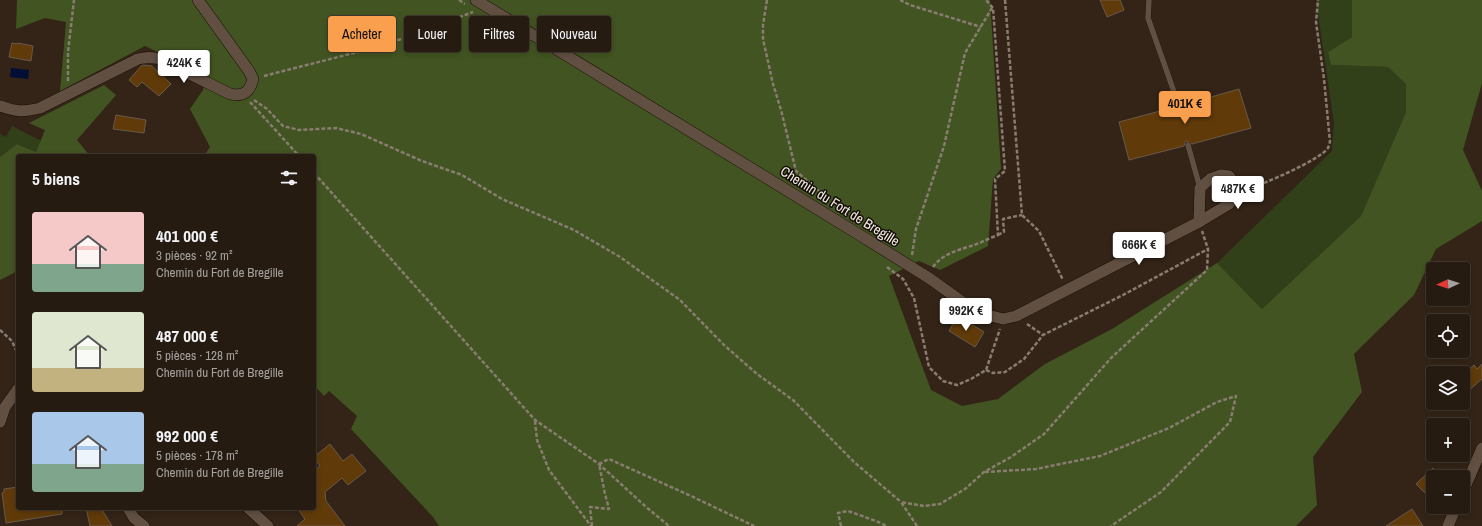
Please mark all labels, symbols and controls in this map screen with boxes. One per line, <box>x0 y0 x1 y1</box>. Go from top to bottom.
chip: Acheter <box>328 16 396 52</box>
chip: Louer <box>404 16 461 52</box>
chip: Filtres <box>469 16 529 52</box>
chip: Nouveau <box>537 16 611 52</box>
pin: 424K € <box>151 50 217 84</box>
text: 424K € <box>167 54 201 71</box>
pin: 401K € <box>1152 91 1218 125</box>
text: 401K € <box>1168 95 1202 112</box>
street label: Chemin du Fort de Bregille <box>777 162 903 250</box>
text: 5 biens <box>32 167 80 190</box>
icon: filters <box>278 167 300 189</box>
pin: 487K € <box>1205 176 1271 210</box>
text: 487K € <box>1221 180 1255 197</box>
text: 401 000 € <box>156 224 218 247</box>
icon: home <box>64 228 112 276</box>
pin: 666K € <box>1106 232 1172 266</box>
text: 666K € <box>1122 236 1156 253</box>
text: 3 pièces · 92 m² <box>156 247 232 264</box>
north arrow <box>1426 262 1470 306</box>
map controls <box>1426 262 1470 514</box>
text: Chemin du Fort de Bregille <box>156 264 283 281</box>
pin: 992K € <box>933 298 999 332</box>
text: 992K € <box>949 302 983 319</box>
button: locate <box>1426 314 1470 358</box>
text: 487 000 € <box>156 324 218 347</box>
icon: home <box>64 328 112 376</box>
text: 5 pièces · 128 m² <box>156 347 238 364</box>
text: Chemin du Fort de Bregille <box>156 364 283 381</box>
button: layers <box>1426 366 1470 410</box>
button: + <box>1426 418 1470 462</box>
text: 992 000 € <box>156 424 218 447</box>
icon: home <box>64 428 112 476</box>
text: 5 pièces · 178 m² <box>156 447 238 464</box>
text: Chemin du Fort de Bregille <box>156 464 283 481</box>
button: − <box>1426 470 1470 514</box>

